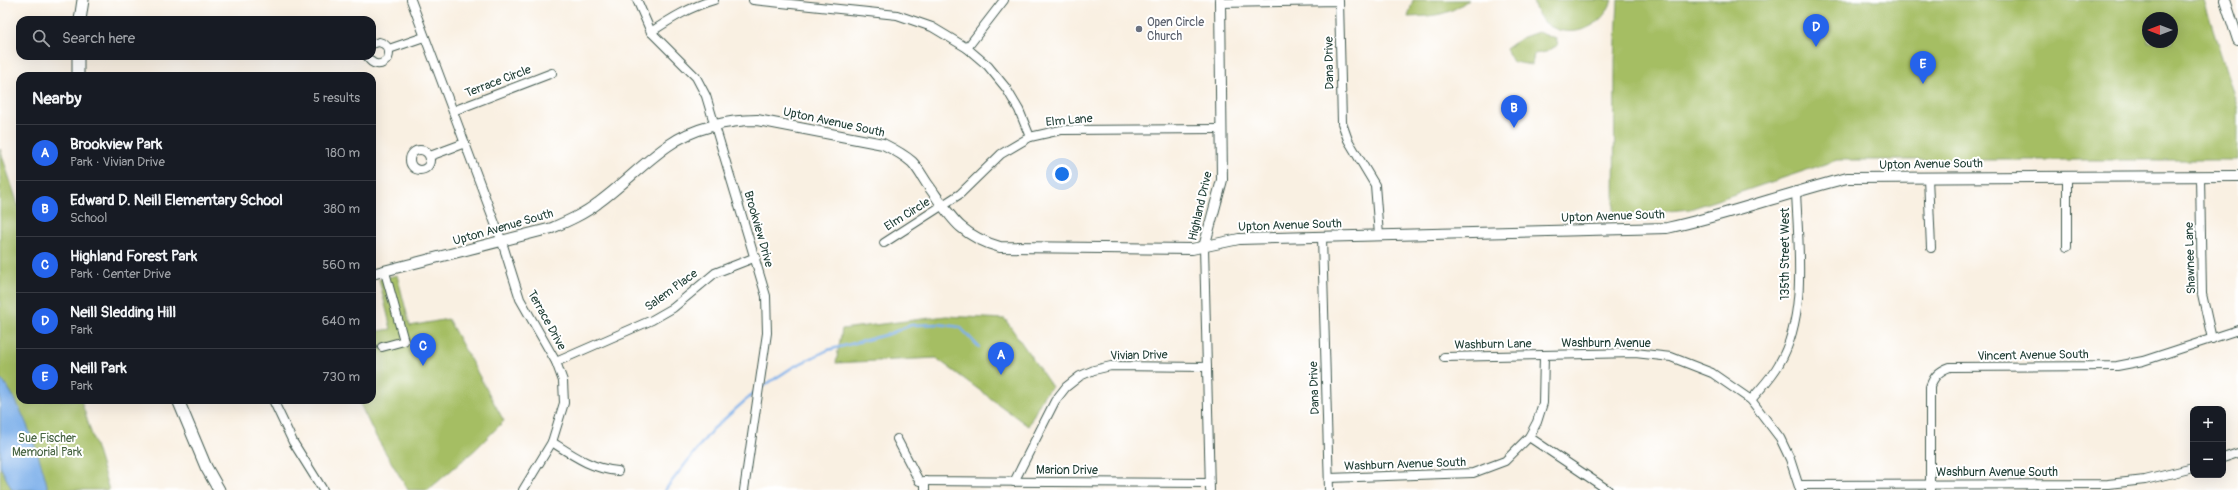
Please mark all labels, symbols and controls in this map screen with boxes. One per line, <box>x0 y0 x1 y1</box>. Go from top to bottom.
north arrow <box>2142 12 2178 48</box>
pin: D <box>1803 14 1829 47</box>
place label: Open Circle Church <box>1147 15 1204 44</box>
search box <box>16 16 376 60</box>
marker: Open Circle Church <box>1134 24 1144 34</box>
icon: search <box>30 27 52 49</box>
text: Search here <box>62 29 135 48</box>
street label: Dana Drive <box>1322 36 1337 90</box>
pin: E <box>1910 51 1936 84</box>
street label: Terrace Circle <box>463 62 533 101</box>
text: Nearby <box>32 88 81 109</box>
text: 5 results <box>313 90 360 106</box>
pin: B <box>1501 95 1527 128</box>
street label: Upton Avenue South <box>782 104 886 141</box>
street label: Elm Lane <box>1045 111 1093 130</box>
text: Brookview Park <box>70 135 162 154</box>
text: A <box>41 145 49 161</box>
text: 180 m <box>325 145 360 161</box>
text: Park · Vivian Drive <box>70 154 165 170</box>
street label: Upton Avenue South <box>1879 156 1983 173</box>
your location <box>1052 164 1072 184</box>
street label: Highland Drive <box>1185 170 1216 242</box>
street label: Brookview Drive <box>740 189 777 269</box>
text: Edward D. Neill Elementary School <box>70 191 283 210</box>
street label: Elm Circle <box>882 194 933 234</box>
text: B <box>41 201 49 217</box>
text: 380 m <box>323 201 360 217</box>
street label: Upton Avenue South <box>451 206 555 249</box>
street label: Upton Avenue South <box>1561 207 1665 226</box>
street label: 135th Street West <box>1778 208 1793 300</box>
text: School <box>70 210 107 226</box>
street label: Upton Avenue South <box>1238 216 1342 235</box>
street label: Shawnee Lane <box>2182 222 2199 294</box>
text: Highland Forest Park <box>70 247 197 266</box>
text: C <box>41 257 49 273</box>
text: 560 m <box>322 257 360 273</box>
text: Park · Center Drive <box>70 266 171 282</box>
street label: Salem Place <box>642 266 701 315</box>
street label: Terrace Drive <box>524 288 569 353</box>
text: Neill Sledding Hill <box>70 303 176 322</box>
text: D <box>41 313 49 329</box>
text: 640 m <box>322 313 360 329</box>
text: Park <box>70 322 93 338</box>
pin: C <box>410 333 436 366</box>
street label: Washburn Lane <box>1454 336 1532 353</box>
street label: Washburn Avenue <box>1561 336 1651 351</box>
pin: A <box>988 342 1014 375</box>
street label: Vivian Drive <box>1110 347 1168 364</box>
street label: Vincent Avenue South <box>1977 347 2089 364</box>
text: Neill Park <box>70 359 127 378</box>
street label: Dana Drive <box>1306 361 1323 415</box>
text: E <box>42 369 48 385</box>
text: 730 m <box>323 369 360 385</box>
text: Park <box>70 378 93 394</box>
map controls <box>2190 406 2226 478</box>
button: + <box>2190 406 2226 442</box>
park label: Sue Fischer Memorial Park <box>12 431 82 460</box>
button: − <box>2190 442 2226 478</box>
street label: Washburn Avenue South <box>1344 455 1467 474</box>
street label: Marion Drive <box>1036 463 1098 478</box>
street label: Washburn Avenue South <box>1936 465 2058 480</box>

